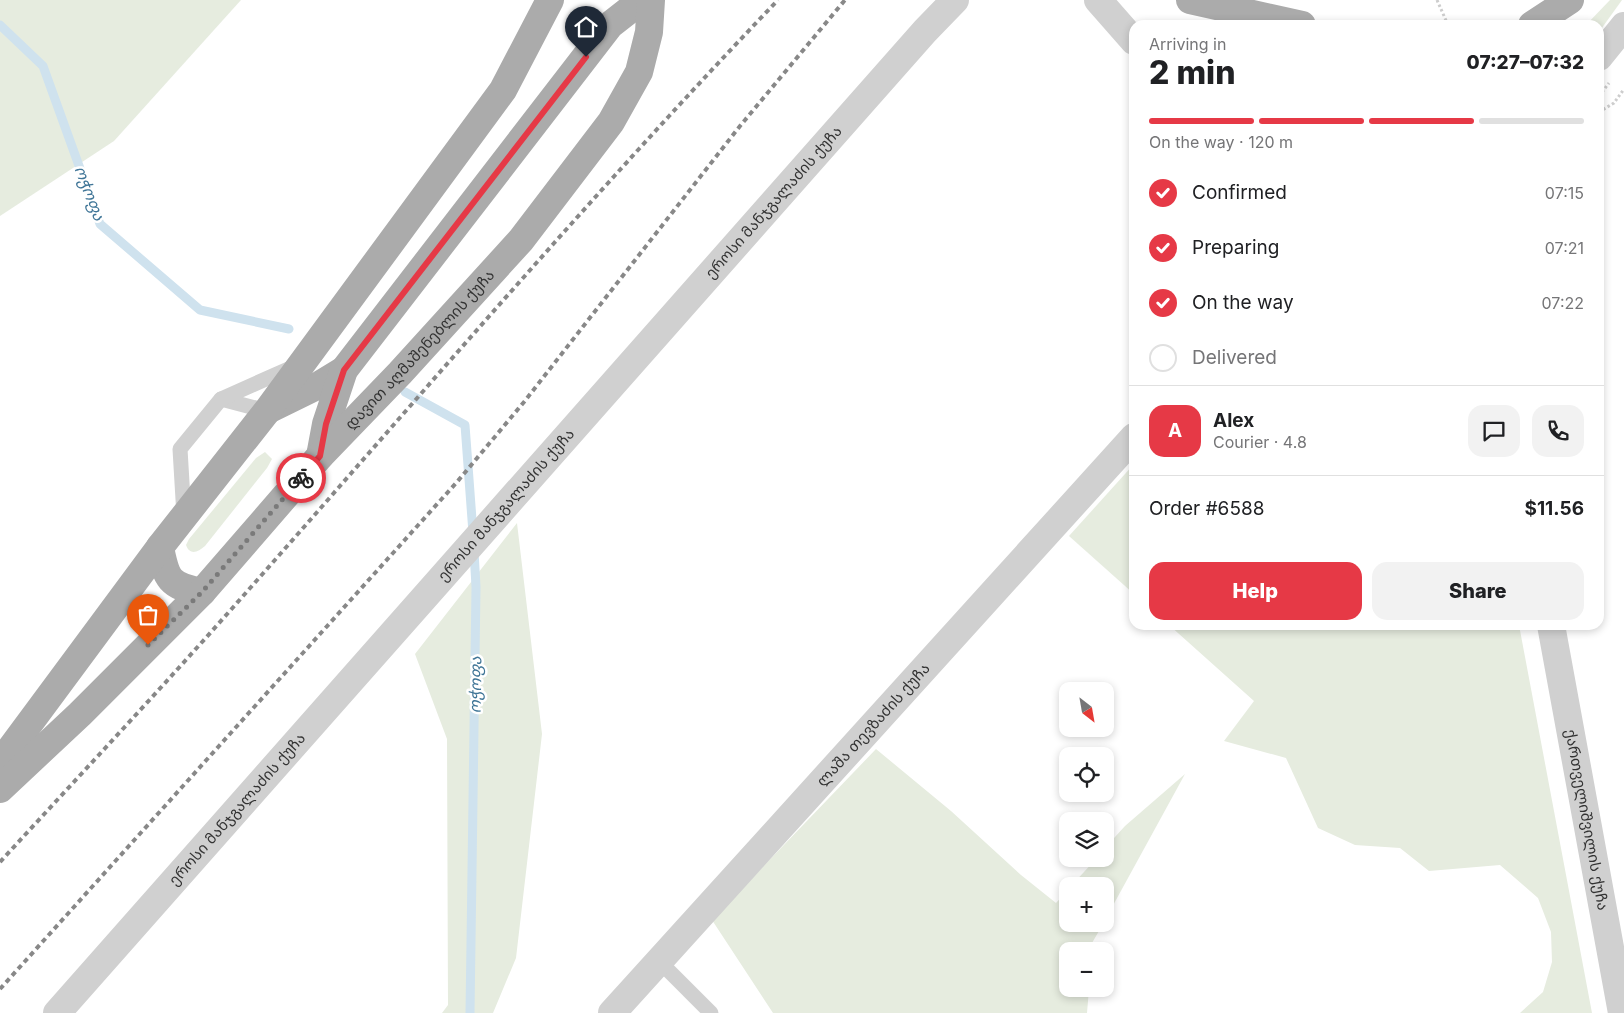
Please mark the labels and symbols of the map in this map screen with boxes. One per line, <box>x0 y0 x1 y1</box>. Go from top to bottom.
pin <box>565 6 607 57</box>
street label: ეროსი მანჯგალაძის ქუჩა <box>701 122 846 282</box>
water label: ოჭოფა <box>70 163 110 223</box>
street label: დავით აღმაშენებლის ქუჩა <box>341 266 498 433</box>
street label: ეროსი მანჯგალაძის ქუჩა <box>433 424 578 585</box>
courier <box>276 453 326 503</box>
pin <box>127 594 169 645</box>
water label: ოჭოფა <box>465 656 485 714</box>
street label: ლაშა თევზაძის ქუჩა <box>812 659 934 790</box>
north arrow <box>1059 682 1114 738</box>
street label: ქართველიშვილის ქუჩა <box>1561 727 1613 912</box>
street label: ეროსი მანჯგალაძის ქუჩა <box>164 729 309 889</box>

